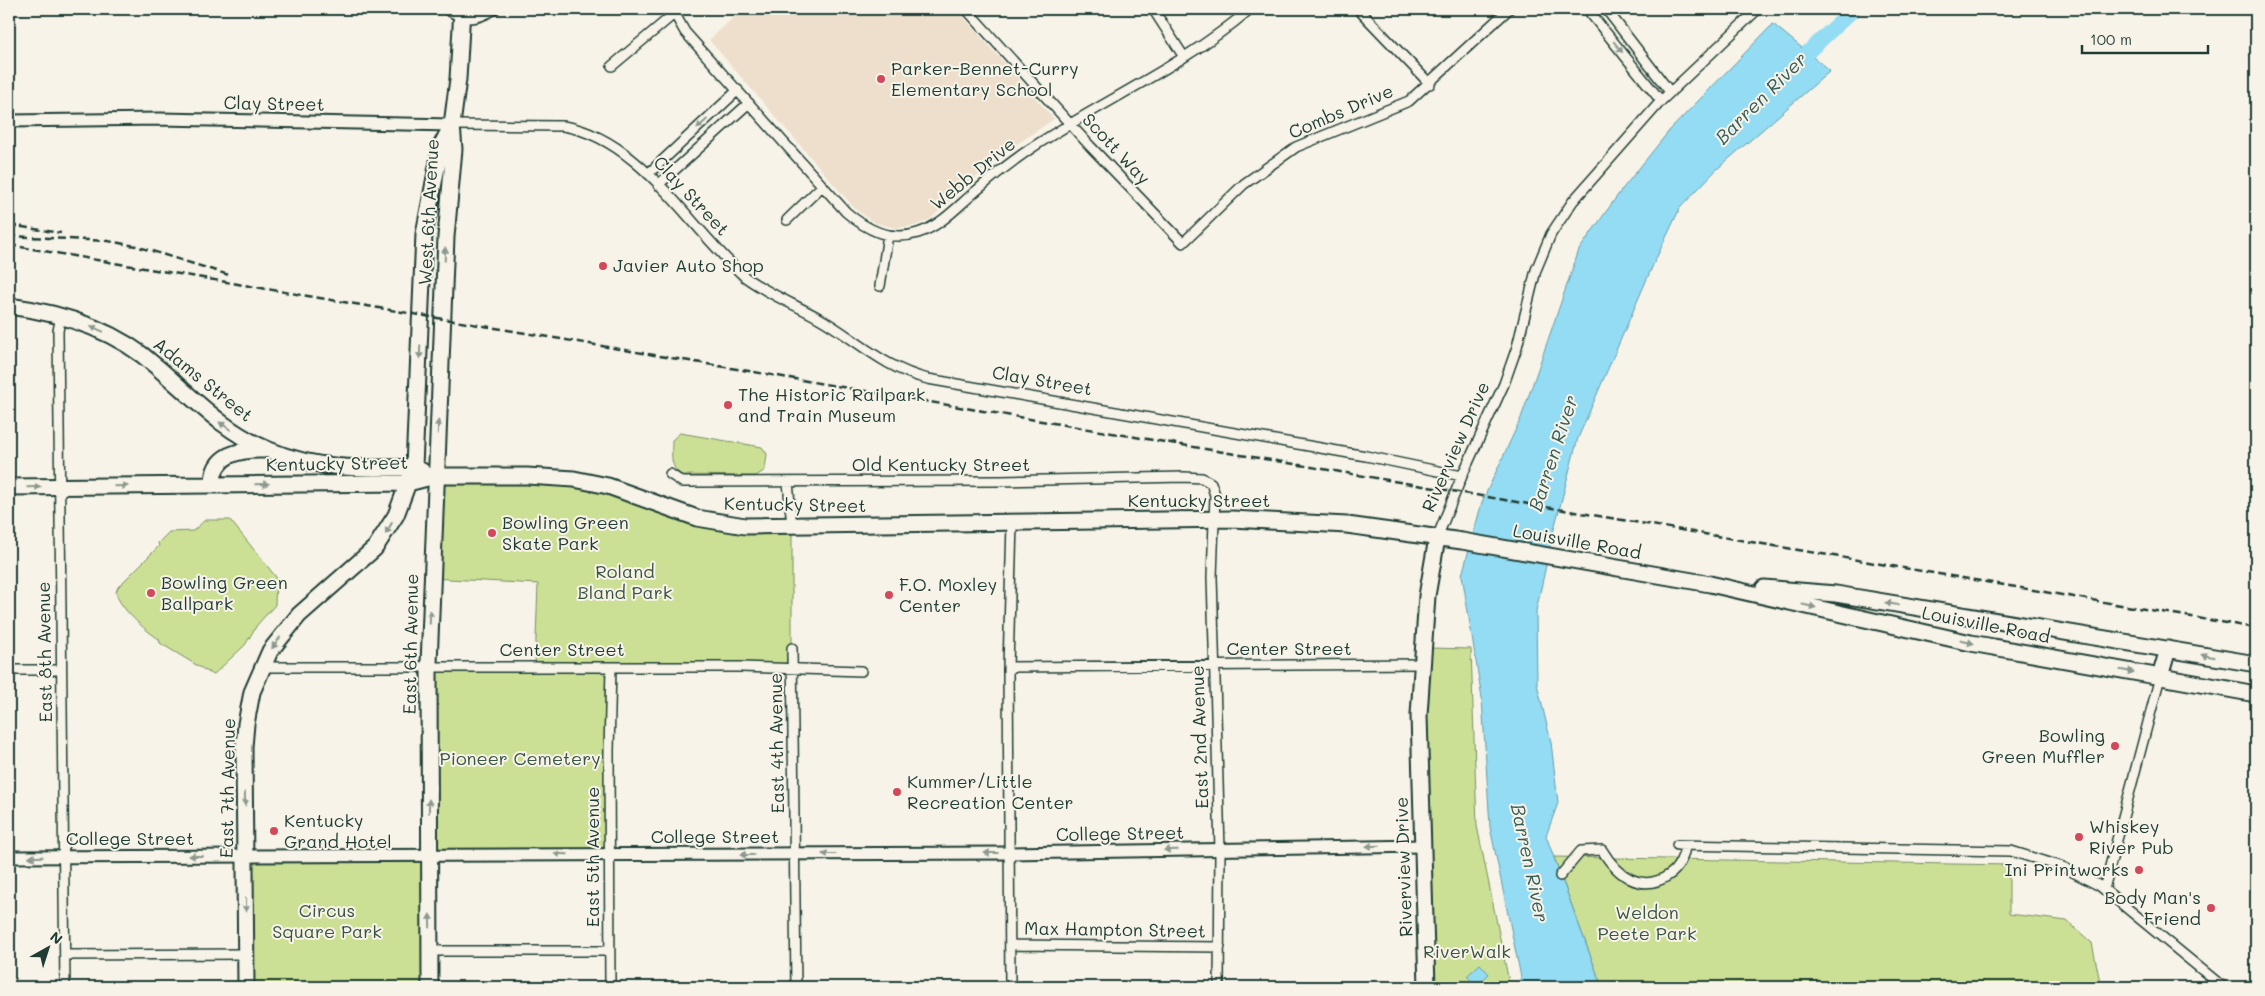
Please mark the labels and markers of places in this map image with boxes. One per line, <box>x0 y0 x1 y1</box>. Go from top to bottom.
place label: Parker-Bennet-Curry Elementary School <box>891 56 1079 101</box>
marker: Parker-Bennet-Curry Elementary School <box>875 73 887 85</box>
place label: Javier Auto Shop <box>613 253 764 277</box>
marker: Javier Auto Shop <box>597 260 609 272</box>
place label: The Historic Railpark and Train Museum <box>738 382 925 427</box>
marker: The Historic Railpark and Train Museum <box>722 399 734 411</box>
place label: Bowling Green Skate Park <box>502 510 629 555</box>
marker: Bowling Green Skate Park <box>486 527 498 539</box>
place label: Bowling Green Ballpark <box>161 570 288 615</box>
place label: F.O. Moxley Center <box>899 572 997 617</box>
marker: Bowling Green Ballpark <box>145 587 157 599</box>
marker: F.O. Moxley Center <box>883 589 895 601</box>
place label: Bowling Green Muffler <box>1982 723 2105 768</box>
marker: Bowling Green Muffler <box>2109 740 2121 752</box>
place label: Kummer/Little Recreation Center <box>907 769 1074 814</box>
marker: Kummer/Little Recreation Center <box>891 786 903 798</box>
place label: Kentucky Grand Hotel <box>284 808 392 853</box>
place label: Whiskey River Pub <box>2089 814 2174 859</box>
marker: Kentucky Grand Hotel <box>268 825 280 837</box>
marker: Whiskey River Pub <box>2073 831 2085 843</box>
place label: Ini Printworks <box>2004 857 2129 881</box>
marker: Ini Printworks <box>2133 864 2145 876</box>
place label: Body Man's Friend <box>2104 885 2201 930</box>
marker: Body Man's Friend <box>2205 902 2217 914</box>

